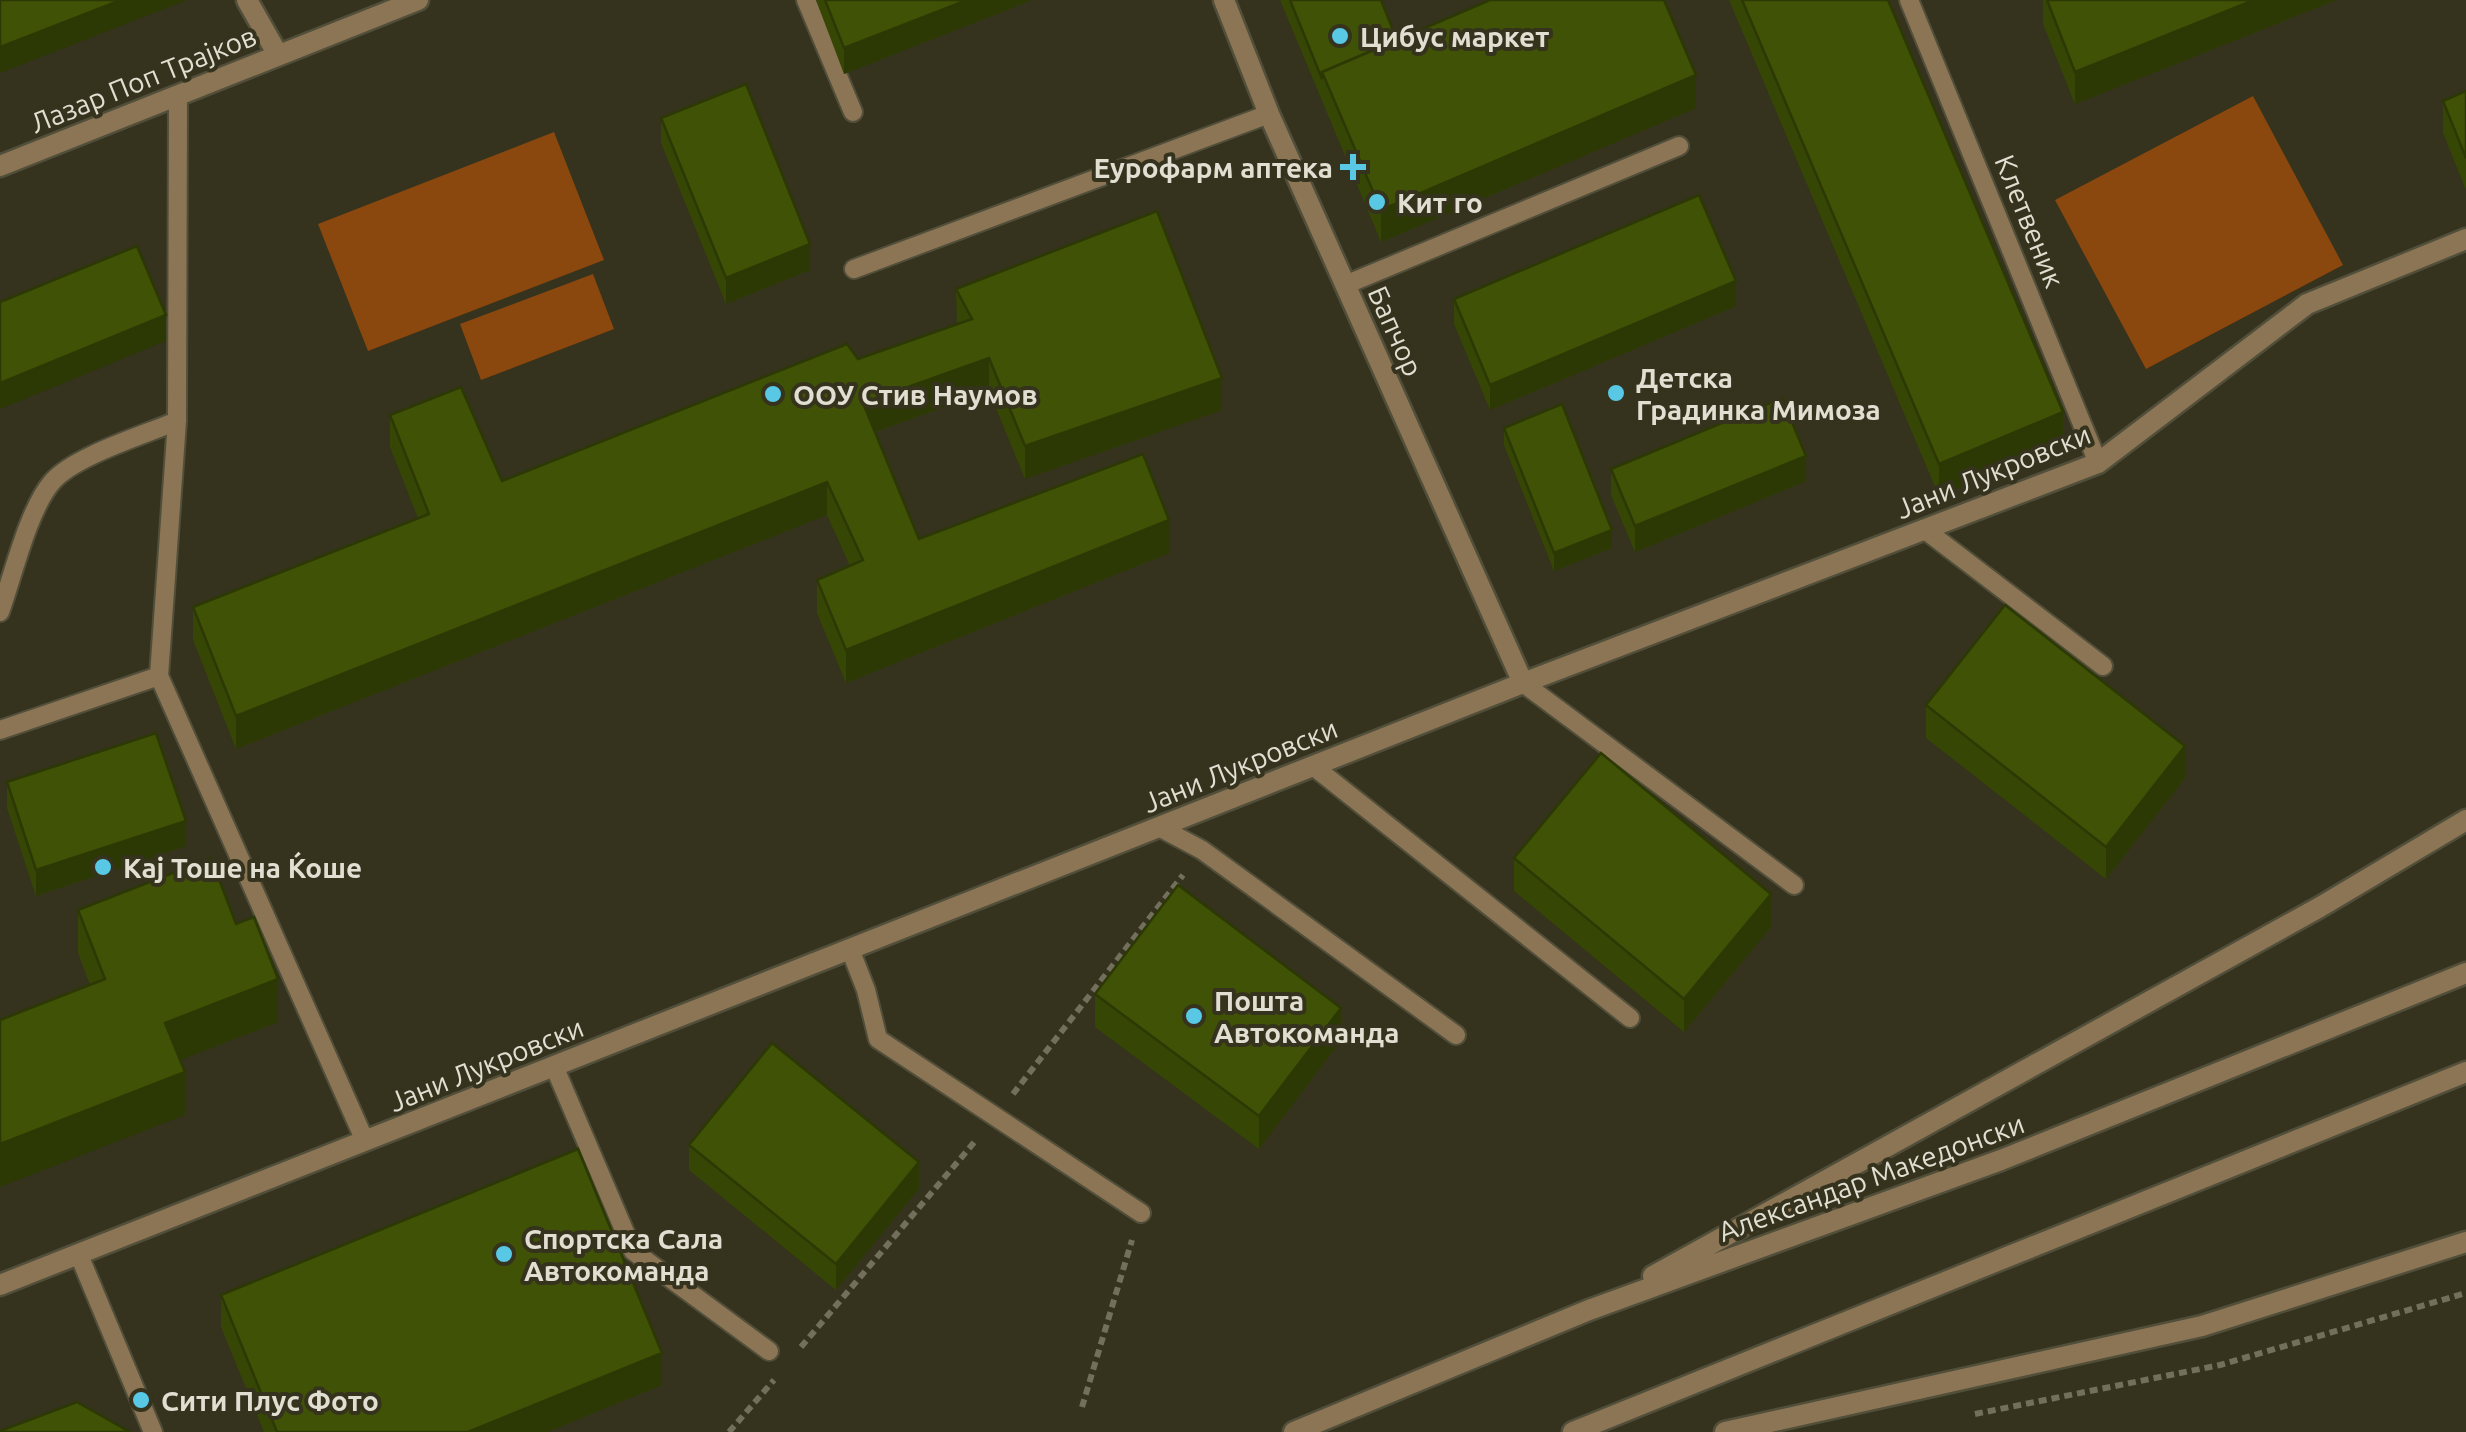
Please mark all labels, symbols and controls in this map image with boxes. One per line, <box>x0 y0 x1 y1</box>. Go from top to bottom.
street label: Лазар Поп Трајков <box>26 20 260 138</box>
place label: Цибус маркет <box>1360 21 1549 52</box>
marker: Цибус маркет <box>1329 25 1351 47</box>
street label: Клетвеник <box>1989 150 2071 292</box>
place label: Еурофарм аптека <box>1093 152 1333 183</box>
marker: Еурофарм аптека <box>1342 156 1364 178</box>
place label: Кит го <box>1397 187 1483 218</box>
marker: Кит го <box>1366 191 1388 213</box>
street label: Бапчор <box>1362 281 1430 381</box>
place label: Детска Градинка Мимоза <box>1636 362 1881 425</box>
place label: ООУ Стив Наумов <box>793 379 1038 410</box>
marker: Детска Градинка Мимоза <box>1605 382 1627 404</box>
marker: ООУ Стив Наумов <box>762 383 784 405</box>
street label: Јани Лукровски <box>1891 418 2095 524</box>
street label: Јани Лукровски <box>1138 712 1342 818</box>
place label: Кај Тоше на Ќоше <box>123 851 362 883</box>
marker: Кај Тоше на Ќоше <box>92 856 114 878</box>
place label: Пошта Автокоманда <box>1214 985 1399 1048</box>
marker: Пошта Автокоманда <box>1183 1005 1205 1027</box>
street label: Јани Лукровски <box>384 1011 588 1117</box>
street label: Александар Македонски <box>1714 1107 2028 1247</box>
place label: Спортска Сала Автокоманда <box>524 1223 723 1286</box>
marker: Спортска Сала Автокоманда <box>493 1243 515 1265</box>
place label: Сити Плус Фото <box>161 1385 379 1416</box>
marker: Сити Плус Фото <box>130 1389 152 1411</box>

